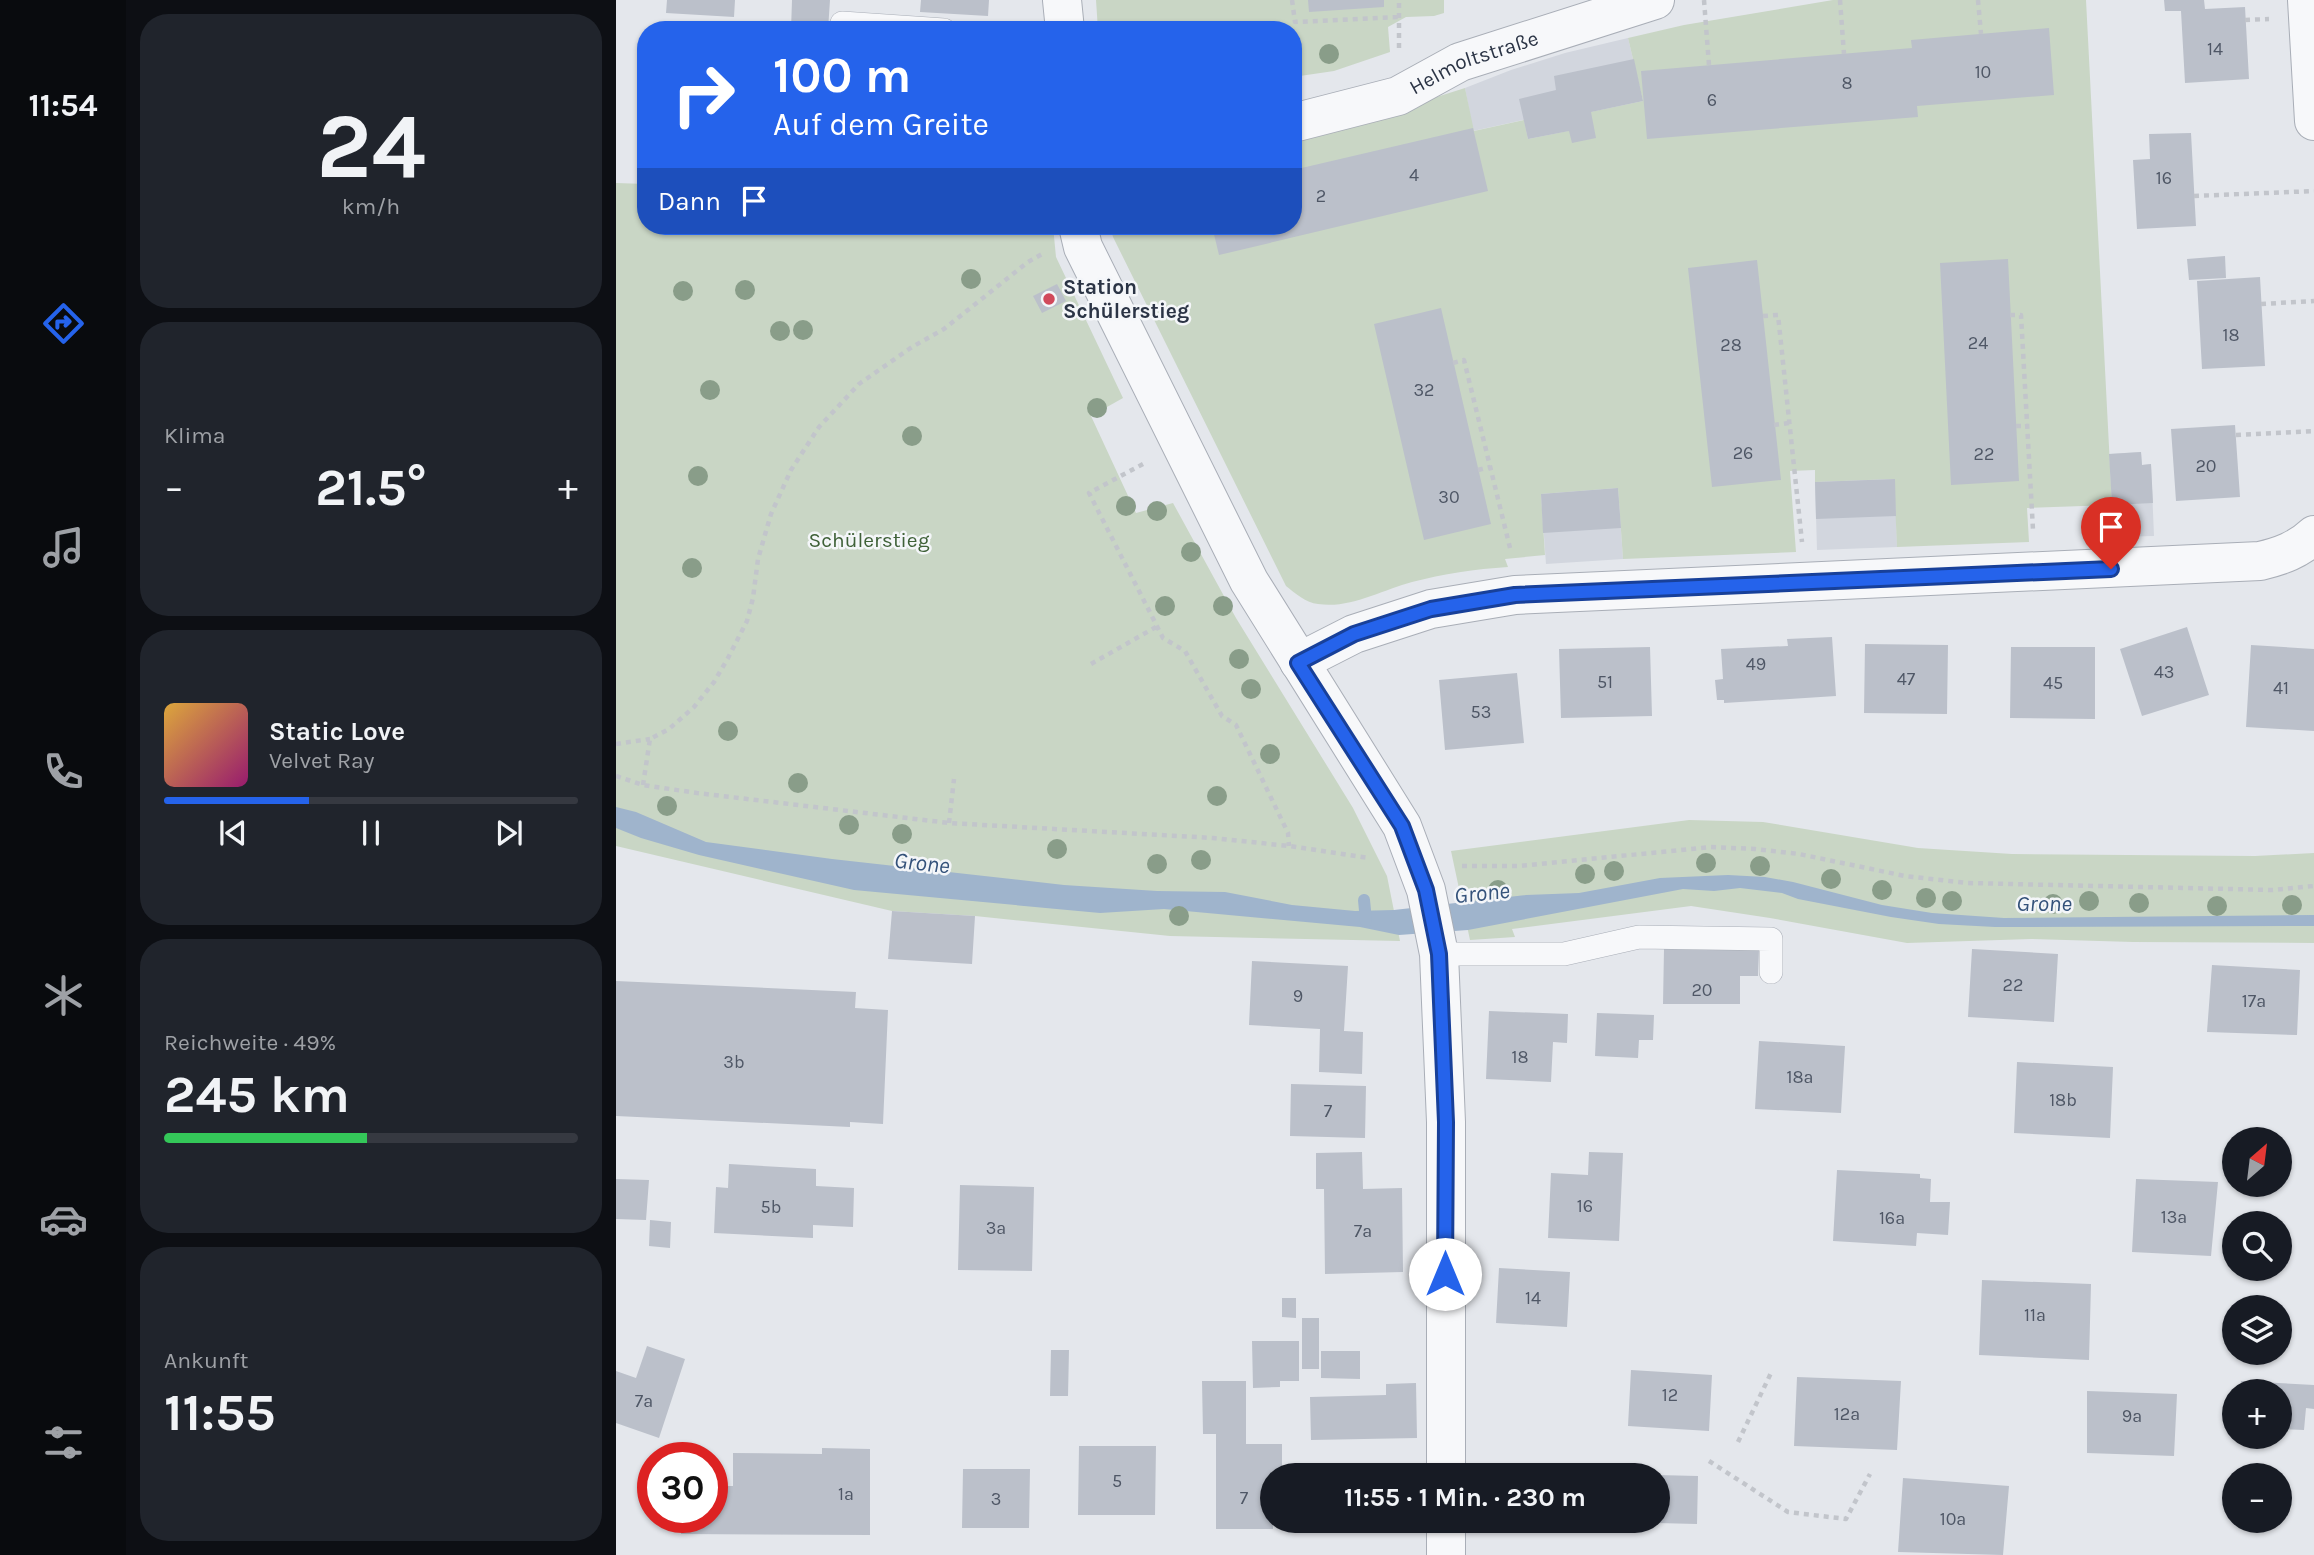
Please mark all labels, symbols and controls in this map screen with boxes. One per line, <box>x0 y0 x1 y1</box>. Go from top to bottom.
street label: Helmoltstraße <box>1405 26 1541 99</box>
house number: 14 <box>2207 38 2223 60</box>
text: 100 m <box>773 47 911 104</box>
icon: right <box>658 49 749 140</box>
house number: 10 <box>1975 61 1991 83</box>
house number: 8 <box>1841 72 1853 94</box>
text: 11:54 <box>28 87 98 124</box>
house number: 6 <box>1707 89 1717 111</box>
text: 24 <box>316 94 426 200</box>
text: Auf dem Greite <box>773 106 989 143</box>
house number: 4 <box>1409 164 1419 186</box>
house number: 16 <box>2156 167 2172 189</box>
icon: arrive <box>735 182 773 220</box>
house number: 2 <box>1316 185 1326 207</box>
text: Dann <box>658 186 721 217</box>
text: km/h <box>342 193 400 220</box>
place label: Station Schülerstieg <box>1063 275 1189 323</box>
marker: Station Schülerstieg <box>1041 291 1057 307</box>
icon: directions <box>39 299 88 348</box>
house number: 18 <box>2222 324 2240 346</box>
house number: 24 <box>1968 332 1988 354</box>
house number: 28 <box>1720 334 1742 356</box>
house number: 32 <box>1413 379 1435 401</box>
text: Klima <box>164 422 225 449</box>
house number: 26 <box>1733 442 1753 464</box>
house number: 22 <box>1974 443 1994 465</box>
house number: 20 <box>2195 455 2217 477</box>
text: 21.5° <box>315 457 427 518</box>
text: − <box>164 465 184 510</box>
text: + <box>558 465 578 510</box>
house number: 30 <box>1438 486 1460 508</box>
pin <box>2081 497 2141 569</box>
icon: arrive <box>2092 508 2130 546</box>
icon: music <box>39 523 88 572</box>
park label: Schülerstieg <box>808 528 930 552</box>
house number: 49 <box>1746 653 1766 675</box>
house number: 43 <box>2154 661 2174 683</box>
house number: 47 <box>1897 668 1916 690</box>
house number: 51 <box>1597 671 1613 693</box>
house number: 45 <box>2043 672 2063 694</box>
house number: 41 <box>2273 677 2289 699</box>
house number: 53 <box>1471 701 1491 723</box>
text: Static Love <box>269 716 405 747</box>
icon: phone <box>39 747 88 796</box>
text: Velvet Ray <box>269 747 374 774</box>
icon: previous <box>214 814 252 852</box>
icon: pause <box>352 814 390 852</box>
icon: next <box>490 814 528 852</box>
water label: Grone <box>893 847 951 879</box>
water label: Grone <box>1453 877 1511 909</box>
water label: Grone <box>2016 890 2072 917</box>
icon: climate <box>39 971 88 1020</box>
house number: 22 <box>2003 974 2023 996</box>
house number: 20 <box>1691 979 1713 1001</box>
house number: 9 <box>1293 985 1303 1007</box>
house number: 17a <box>2242 990 2266 1012</box>
text: Reichweite · 49% <box>164 1029 336 1056</box>
house number: 18 <box>1511 1046 1529 1068</box>
house number: 3b <box>723 1051 745 1073</box>
text: 245 km <box>164 1064 350 1125</box>
house number: 18a <box>1787 1066 1813 1088</box>
house number: 18b <box>2049 1089 2077 1111</box>
house number: 7 <box>1324 1100 1333 1122</box>
north arrow <box>2222 1127 2292 1197</box>
map controls <box>2222 1127 2292 1533</box>
icon: car <box>39 1195 88 1244</box>
house number: 16 <box>1577 1195 1593 1217</box>
house number: 5b <box>761 1196 781 1218</box>
house number: 13a <box>2161 1206 2187 1228</box>
house number: 16a <box>1879 1207 1905 1229</box>
button: search <box>2222 1211 2292 1281</box>
house number: 3a <box>986 1217 1006 1239</box>
house number: 7a <box>1354 1220 1372 1242</box>
position arrow <box>1408 1237 1482 1311</box>
house number: 14 <box>1525 1287 1541 1309</box>
button: layers <box>2222 1295 2292 1365</box>
house number: 11a <box>2024 1304 2046 1326</box>
text: Ankunft <box>164 1347 248 1374</box>
button: + <box>2222 1379 2292 1449</box>
text: 11:55 <box>164 1382 276 1443</box>
house number: 12 <box>1662 1384 1678 1406</box>
house number: 7a <box>635 1390 653 1412</box>
house number: 12a <box>1834 1403 1860 1425</box>
house number: 9a <box>2122 1405 2142 1427</box>
icon: filters <box>39 1418 88 1467</box>
speed limit sign: 30 <box>637 1442 728 1533</box>
button: − <box>2222 1463 2292 1533</box>
house number: 5 <box>1112 1470 1122 1492</box>
text: 11:55 · 1 Min. · 230 m <box>1344 1482 1586 1513</box>
house number: 1a <box>838 1483 854 1505</box>
house number: 7 <box>1240 1487 1249 1509</box>
house number: 3 <box>991 1488 1001 1510</box>
house number: 10a <box>1940 1508 1966 1530</box>

